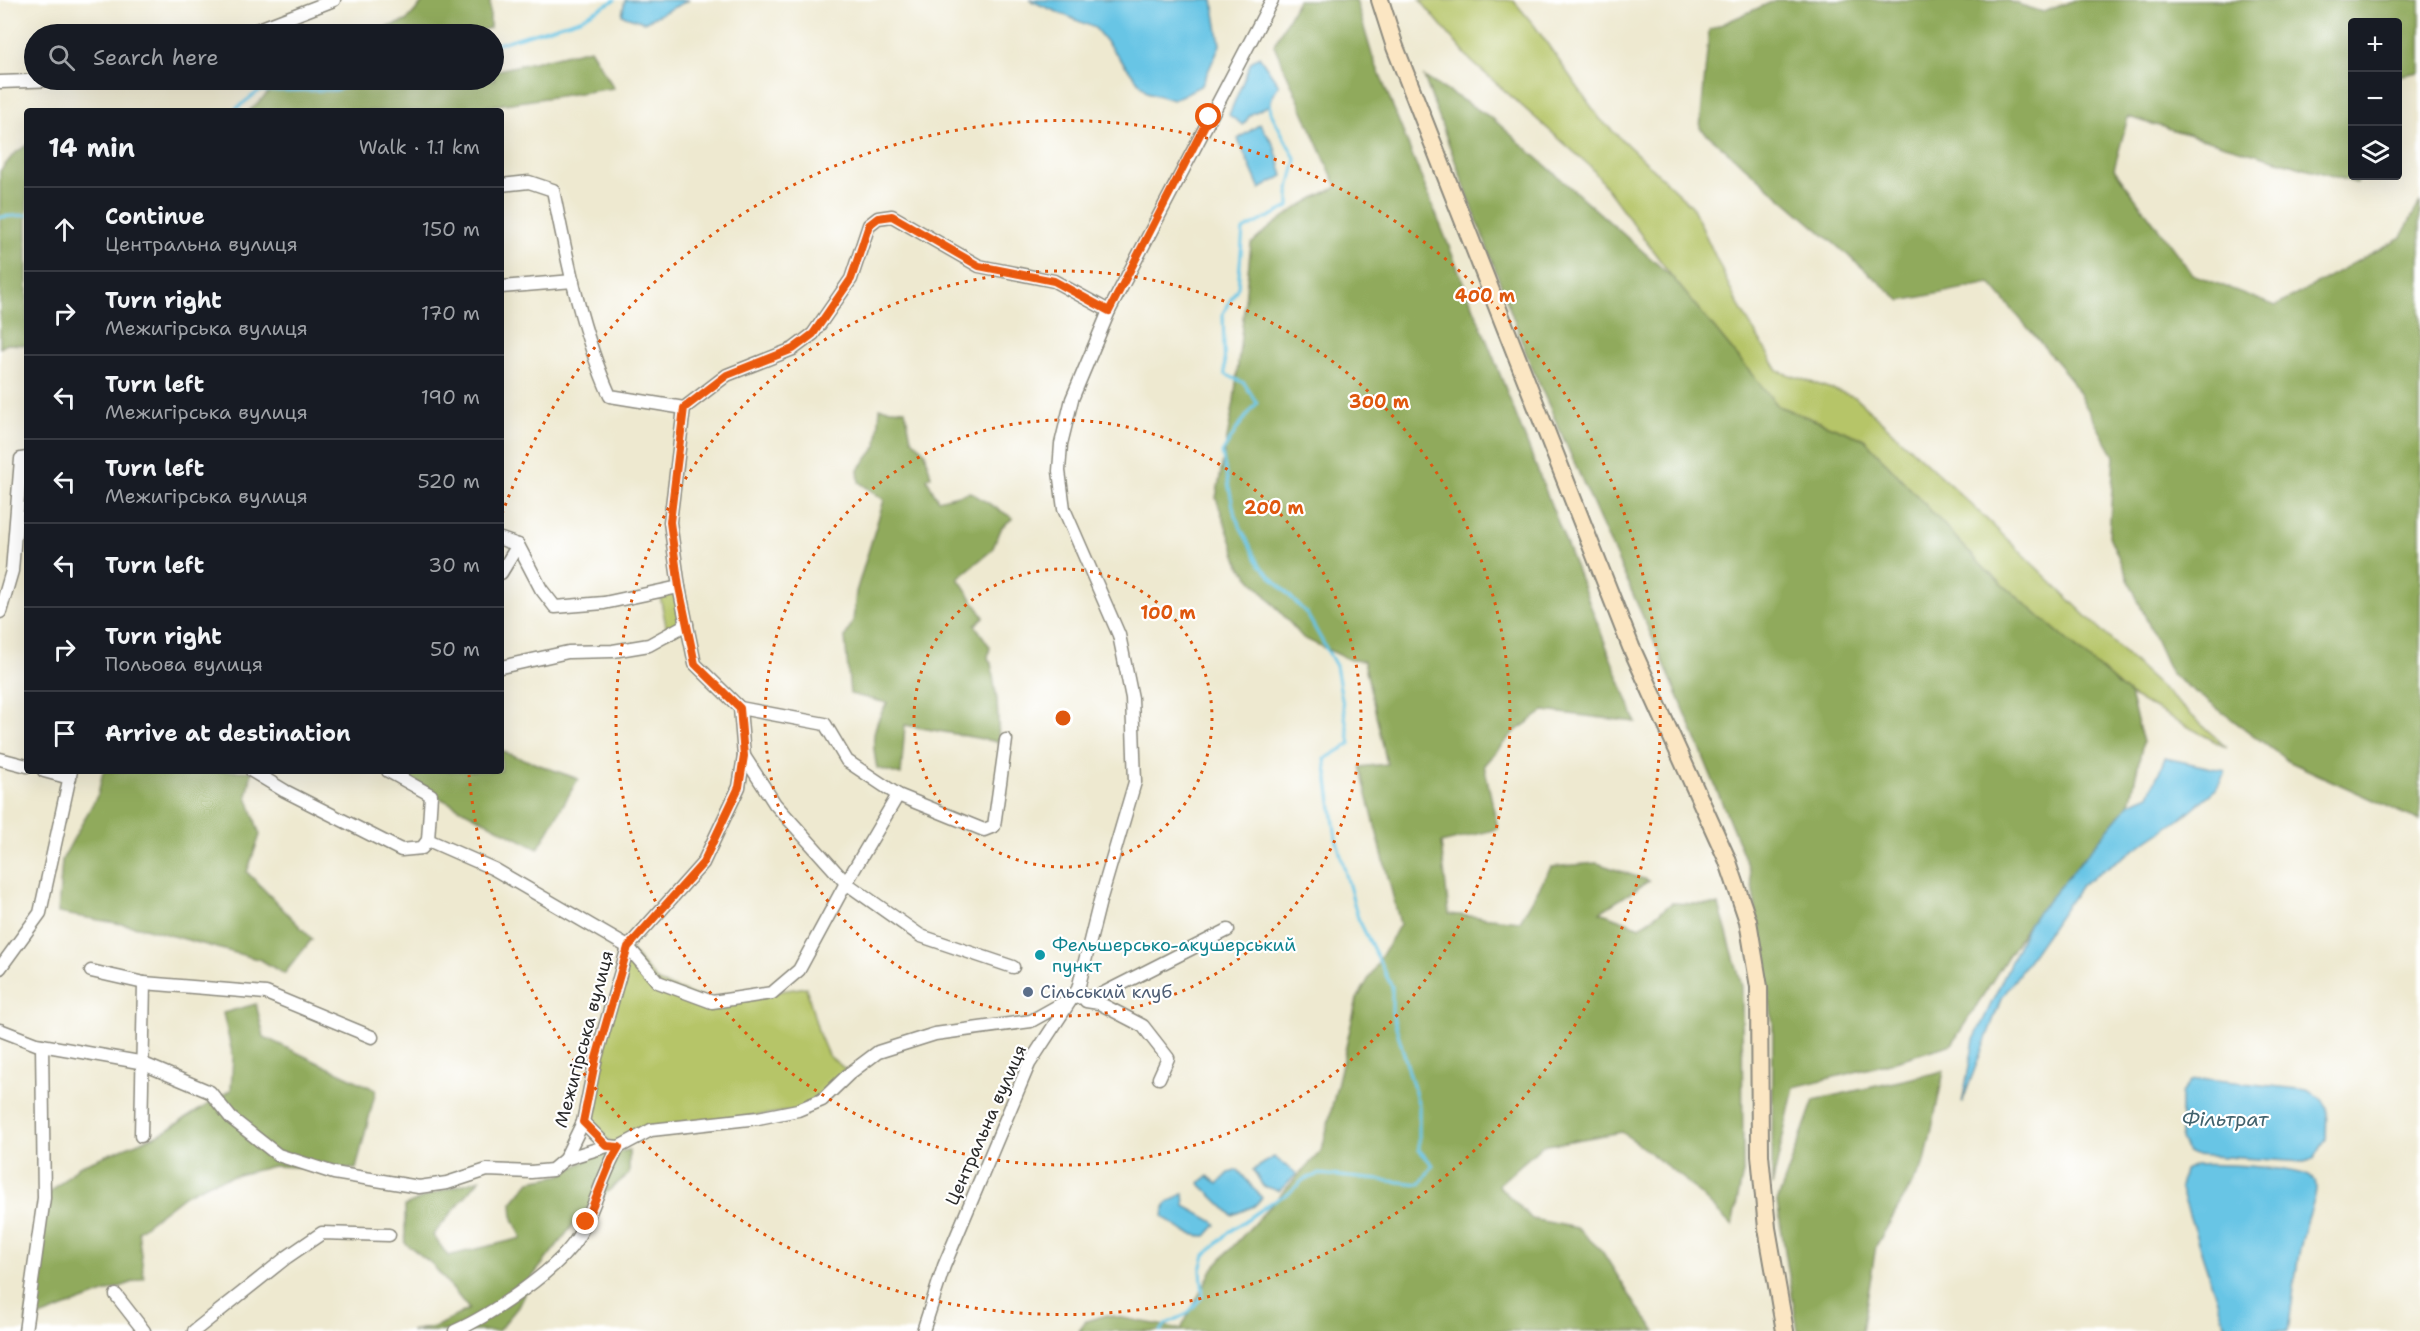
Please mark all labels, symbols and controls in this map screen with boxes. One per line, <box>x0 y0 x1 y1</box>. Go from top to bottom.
map controls <box>2348 18 2402 180</box>
button: + <box>2348 18 2402 72</box>
search box <box>24 24 504 90</box>
icon: search <box>45 41 78 74</box>
text: Search here <box>93 43 219 72</box>
button: − <box>2348 72 2402 126</box>
route start <box>1195 103 1221 129</box>
button: layers <box>2348 126 2402 180</box>
text: 14 min <box>48 130 135 165</box>
text: Walk · 1.1 km <box>359 134 480 160</box>
text: Continue <box>105 202 205 231</box>
icon: ahead <box>48 213 81 246</box>
text: 150 m <box>422 216 480 242</box>
text: Центральна вулиця <box>105 231 298 257</box>
text: 400 m <box>1455 284 1516 308</box>
text: Turn right <box>105 286 222 315</box>
icon: right <box>48 297 81 330</box>
text: 170 m <box>421 300 480 326</box>
text: Межигірська вулиця <box>105 315 308 341</box>
text: Turn left <box>105 370 204 399</box>
icon: left <box>48 381 81 414</box>
text: 190 m <box>421 384 480 410</box>
text: 300 m <box>1349 390 1410 414</box>
text: Межигірська вулиця <box>105 399 308 425</box>
text: Turn left <box>105 454 204 483</box>
icon: left <box>48 465 81 498</box>
text: 520 m <box>417 468 480 494</box>
text: Межигірська вулиця <box>105 483 308 509</box>
text: 200 m <box>1244 496 1305 520</box>
icon: left <box>48 549 81 582</box>
text: Turn left <box>105 551 204 580</box>
text: 30 m <box>428 552 480 578</box>
text: 100 m <box>1140 601 1196 625</box>
text: Turn right <box>105 622 222 651</box>
icon: right <box>48 633 81 666</box>
text: 50 m <box>430 636 480 662</box>
text: Польова вулиця <box>105 651 263 677</box>
centre of rings <box>1053 708 1073 728</box>
icon: arrive <box>48 717 81 750</box>
text: Arrive at destination <box>105 719 351 748</box>
place label: Фельшерсько-акушерський пункт <box>1052 933 1296 978</box>
street label: Межигірська вулиця <box>549 948 619 1130</box>
marker: Фельшерсько-акушерський пункт <box>1033 948 1047 962</box>
place label: Сільський клуб <box>1040 980 1172 1004</box>
marker: Сільський клуб <box>1021 985 1035 999</box>
street label: Центральна вулиця <box>940 1041 1032 1209</box>
water label: Фільтрат <box>2182 1106 2270 1132</box>
route end <box>572 1208 598 1234</box>

